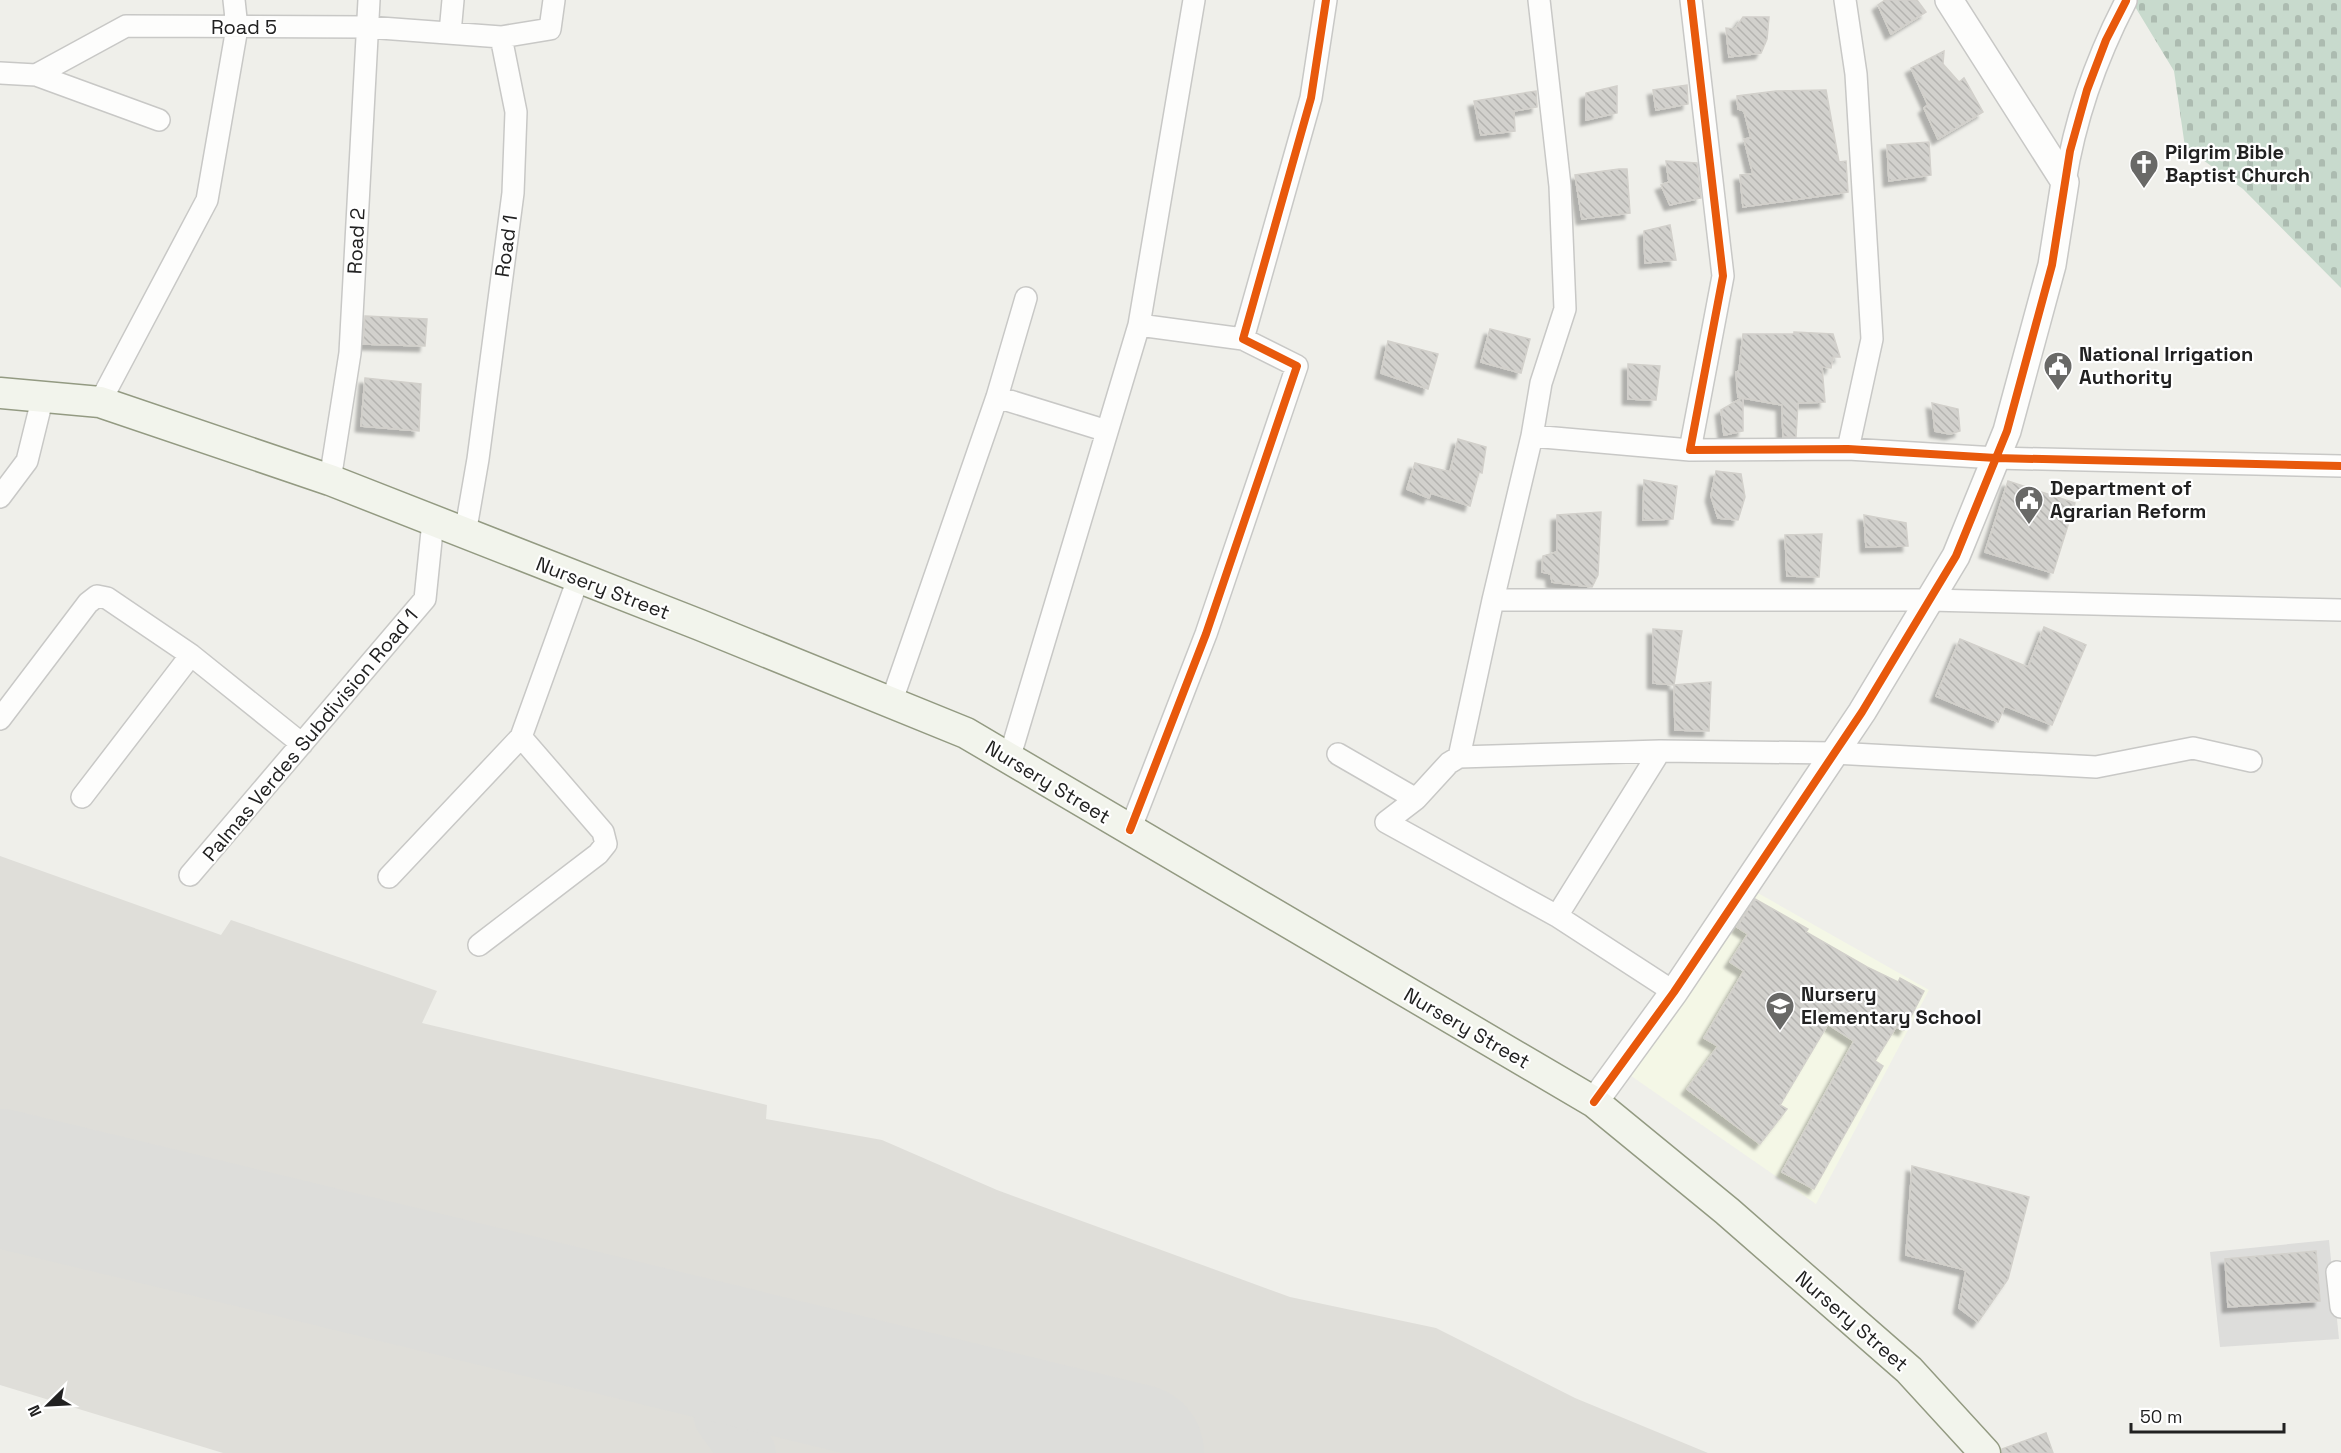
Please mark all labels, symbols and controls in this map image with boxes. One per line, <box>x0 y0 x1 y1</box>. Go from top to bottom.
street label: Road 5 <box>211 14 277 40</box>
place label: Pilgrim Bible Baptist Church <box>2165 139 2310 188</box>
church icon: Pilgrim Bible Baptist Church <box>2128 148 2160 190</box>
street label: Road 2 <box>341 207 371 275</box>
street label: Road 1 <box>489 213 523 279</box>
place label: National Irrigation Authority <box>2079 341 2253 390</box>
public building icon: National Irrigation Authority <box>2042 350 2074 392</box>
place label: Department of Agrarian Reform <box>2050 475 2206 524</box>
public building icon: Department of Agrarian Reform <box>2013 484 2045 526</box>
street label: Nursery Street <box>532 551 674 625</box>
street label: Palmas Verdes Subdivision Road 1 <box>197 603 423 867</box>
street label: Nursery Street <box>981 734 1115 830</box>
street label: Nursery Street <box>1399 981 1535 1075</box>
place label: Nursery Elementary School <box>1801 981 1982 1030</box>
school or university icon: Nursery Elementary School <box>1764 990 1796 1032</box>
street label: Nursery Street <box>1790 1265 1914 1377</box>
north arrow <box>18 1375 78 1435</box>
scale bar <box>2131 1396 2284 1434</box>
text: N <box>23 1402 47 1420</box>
text: 50 m <box>2140 1405 2182 1428</box>

